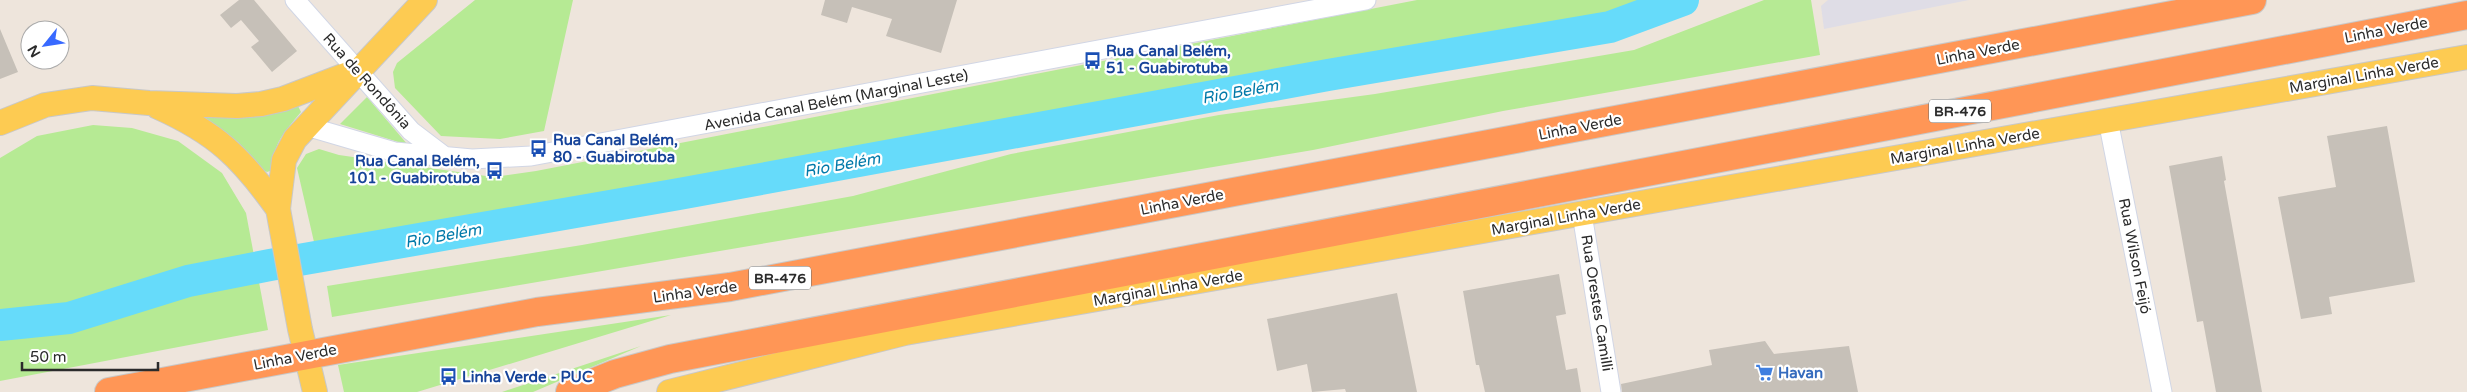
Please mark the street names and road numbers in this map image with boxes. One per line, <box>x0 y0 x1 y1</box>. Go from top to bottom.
street label: Linha Verde <box>2343 13 2429 47</box>
street label: Rua de Rondônia <box>319 29 415 133</box>
street label: Linha Verde <box>1935 35 2021 69</box>
street label: Marginal Linha Verde <box>2288 53 2440 97</box>
street label: Avenida Canal Belém (Marginal Leste) <box>702 66 970 134</box>
road number: BR-476 <box>1929 100 1991 122</box>
street label: Linha Verde <box>1537 110 1623 144</box>
street label: Marginal Linha Verde <box>1889 124 2041 168</box>
street label: Linha Verde <box>1139 185 1225 219</box>
street label: Marginal Linha Verde <box>1490 195 1642 239</box>
street label: Rua Wilson Feijó <box>2115 197 2155 315</box>
street label: Rua Orestes Camilli <box>1577 233 1617 373</box>
road number: BR-476 <box>749 266 811 290</box>
street label: Marginal Linha Verde <box>1092 266 1244 310</box>
street label: Linha Verde <box>652 277 738 307</box>
street label: Linha Verde <box>252 340 338 374</box>

